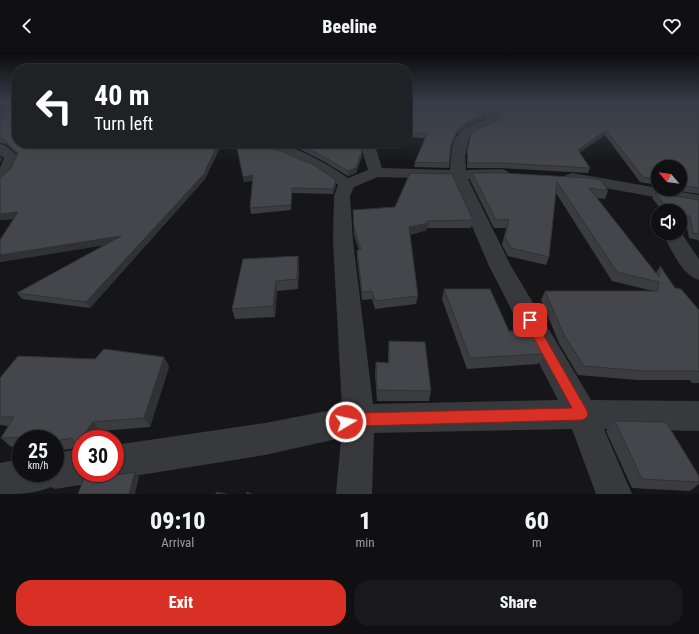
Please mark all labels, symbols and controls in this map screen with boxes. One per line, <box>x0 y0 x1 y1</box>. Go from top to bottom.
icon: back <box>16 15 38 37</box>
icon: heart <box>661 15 683 37</box>
text: Beeline <box>322 16 377 37</box>
text: 40 m <box>94 79 150 112</box>
icon: left <box>28 80 80 132</box>
text: Turn left <box>94 113 153 134</box>
north arrow <box>651 160 687 196</box>
map controls <box>651 160 687 240</box>
button: sound <box>651 204 687 240</box>
pin <box>513 303 547 337</box>
icon: arrive <box>519 309 541 331</box>
position arrow <box>325 401 367 443</box>
speed limit sign: 30 <box>72 430 124 482</box>
text: 25 <box>28 439 48 463</box>
text: km/h <box>28 460 48 471</box>
text: 09:10 <box>150 507 206 535</box>
text: 1 <box>359 507 371 535</box>
text: 60 <box>525 507 549 535</box>
text: Arrival <box>161 535 194 550</box>
text: min <box>356 535 375 550</box>
text: m <box>532 535 542 550</box>
button: Exit <box>16 580 346 626</box>
button: Share <box>354 580 683 626</box>

